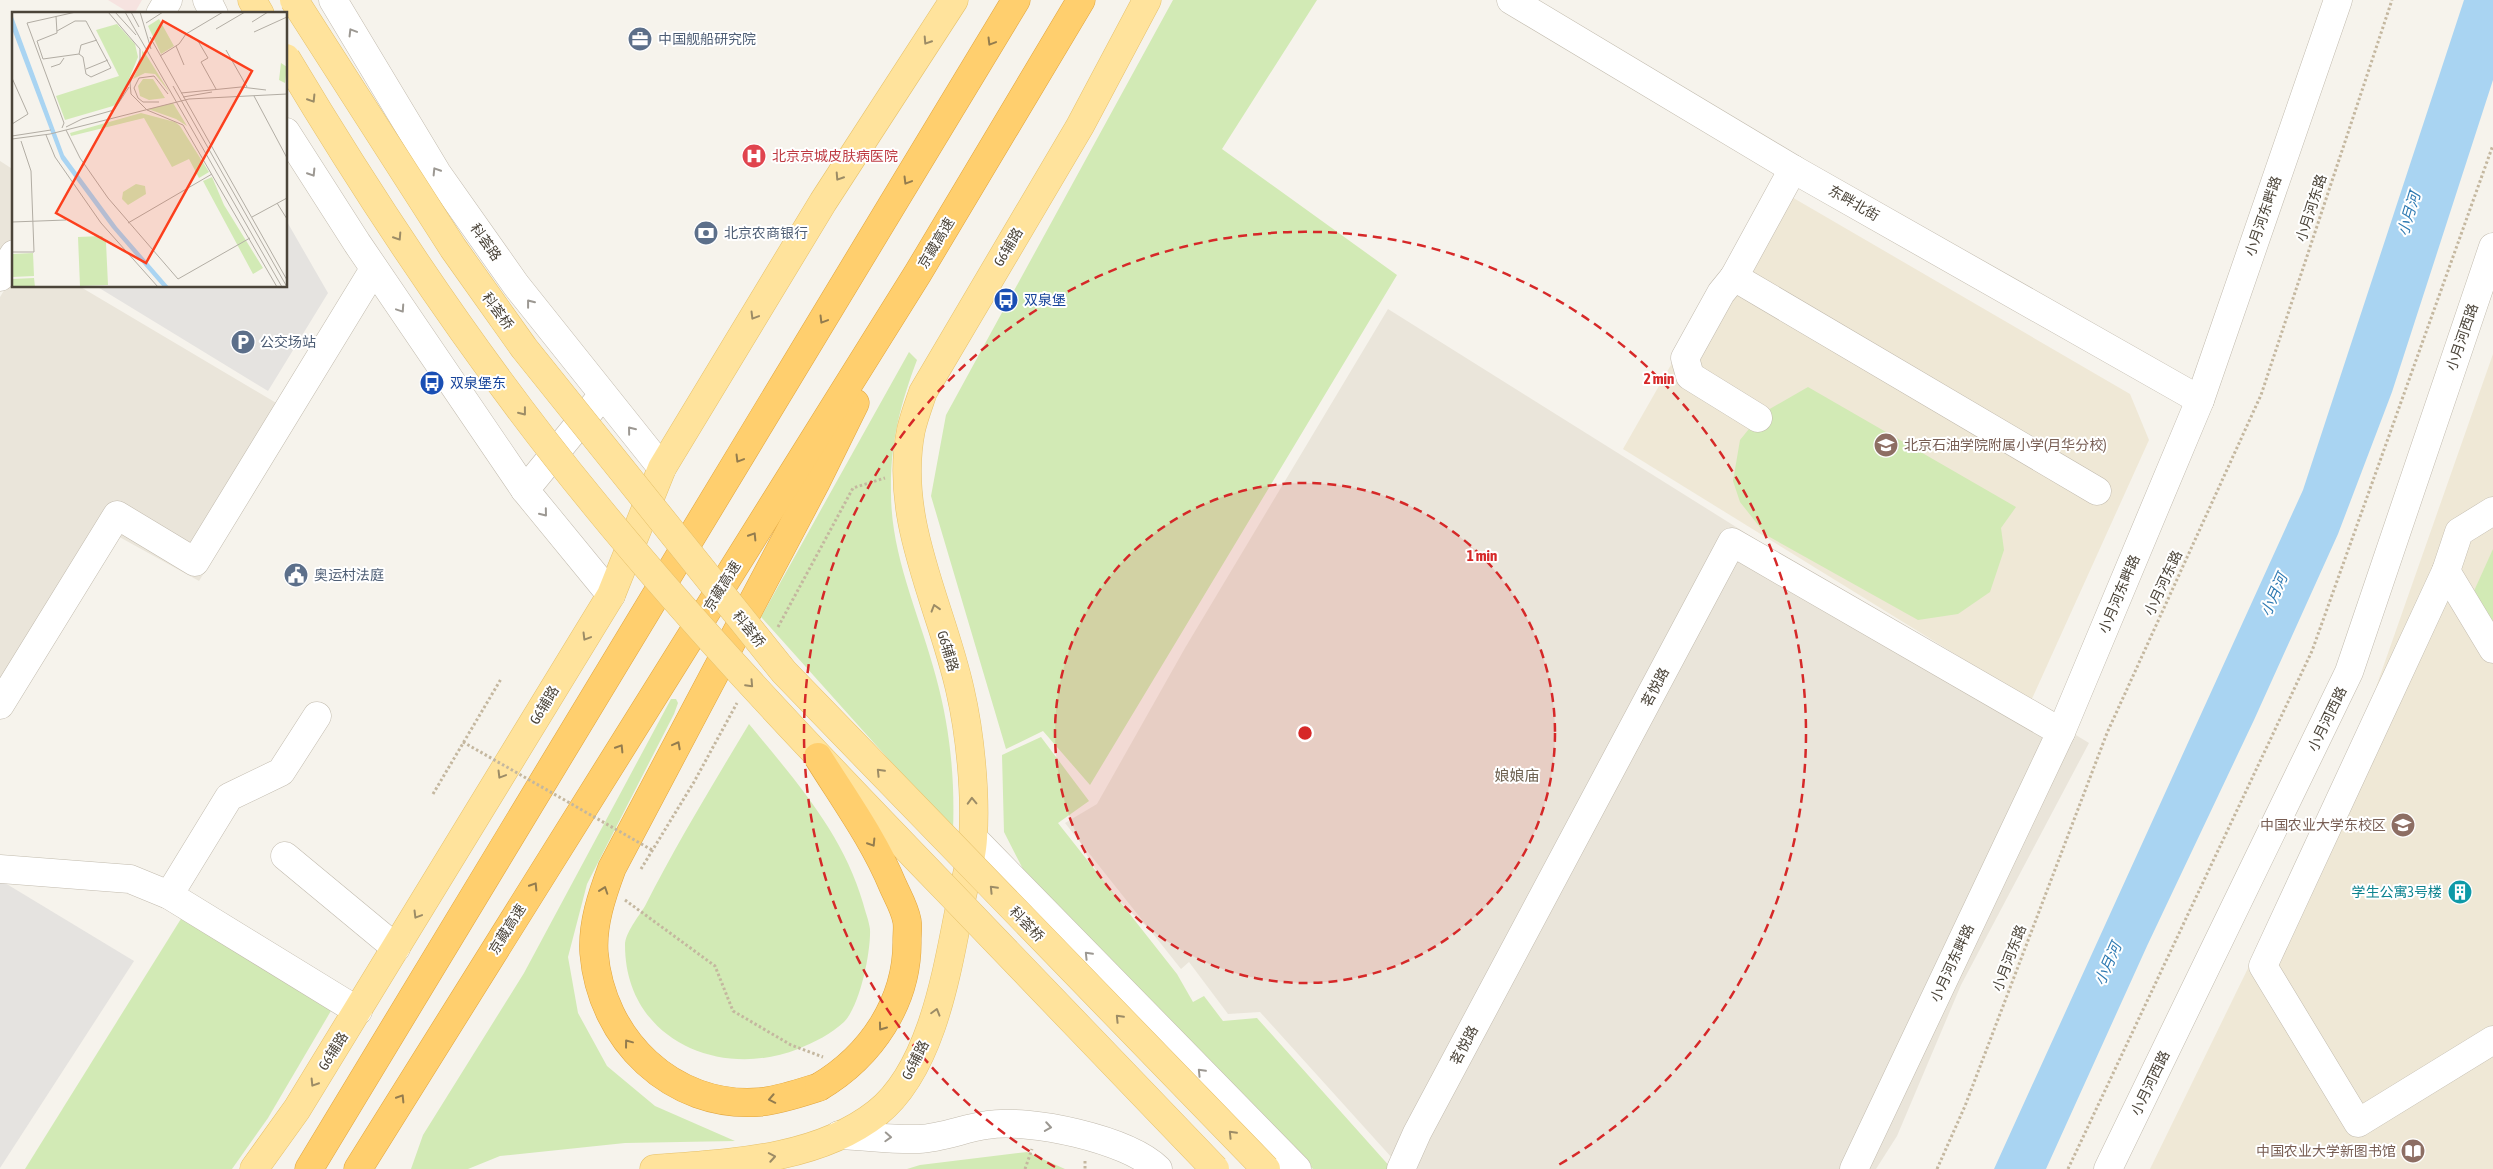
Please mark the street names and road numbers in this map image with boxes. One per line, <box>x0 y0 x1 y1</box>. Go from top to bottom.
street label: 小月河东路 <box>2293 172 2329 244</box>
street label: 小月河东畔路 <box>2242 174 2284 258</box>
street label: 东畔北街 <box>1826 182 1882 224</box>
street label: 京藏高速 <box>915 215 957 271</box>
street label: 科荟路 <box>467 220 505 264</box>
street label: G6辅路 <box>990 225 1026 269</box>
street label: 科荟桥 <box>479 289 517 333</box>
street label: 小月河西路 <box>2443 301 2481 373</box>
street label: 小月河东路 <box>2141 548 2185 618</box>
street label: 小月河东畔路 <box>2095 552 2143 636</box>
street label: 京藏高速 <box>700 558 744 614</box>
street label: 科荟桥 <box>730 608 768 650</box>
street label: G6辅路 <box>934 629 962 673</box>
street label: 茗悦路 <box>1638 665 1672 709</box>
street label: G6辅路 <box>526 683 562 727</box>
street label: 小月河西路 <box>2304 684 2350 754</box>
street label: 京藏高速 <box>485 901 529 957</box>
street label: 科荟桥 <box>1007 903 1047 945</box>
street label: 小月河东畔路 <box>1927 922 1977 1004</box>
street label: 小月河东路 <box>1989 922 2029 994</box>
street label: 茗悦路 <box>1447 1023 1481 1067</box>
street label: G6辅路 <box>315 1029 351 1073</box>
street label: G6辅路 <box>898 1038 932 1082</box>
street label: 小月河西路 <box>2127 1048 2173 1118</box>

